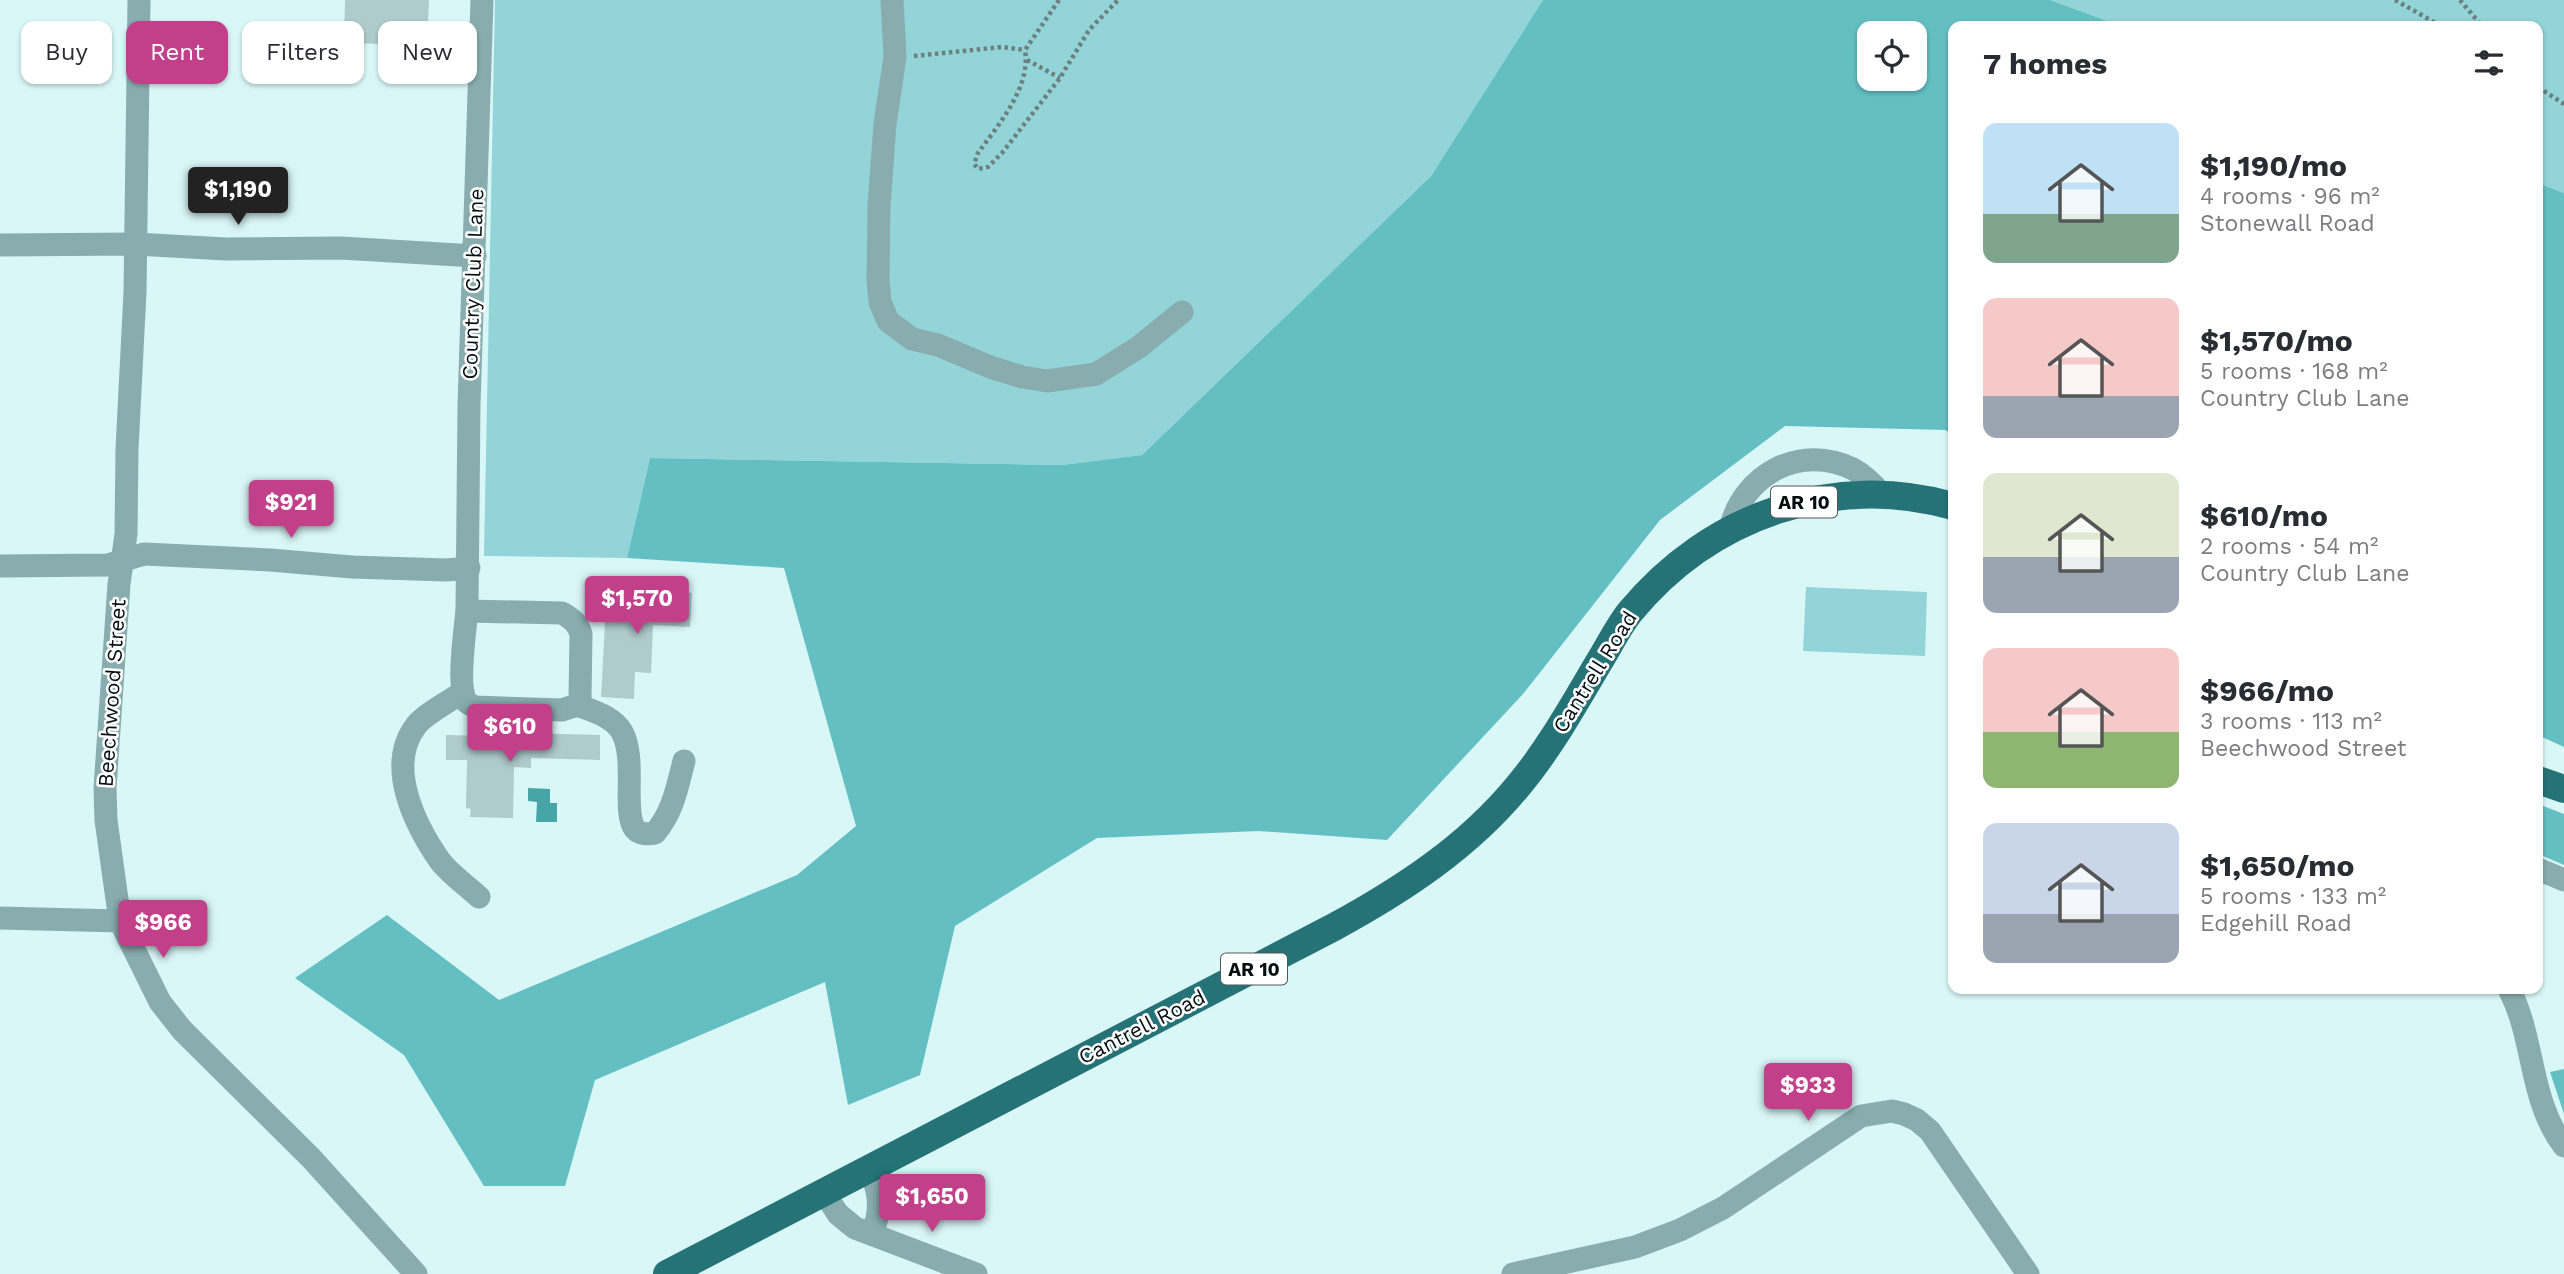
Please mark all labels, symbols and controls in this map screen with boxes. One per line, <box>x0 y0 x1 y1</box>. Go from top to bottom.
chip: Buy <box>21 21 112 84</box>
chip: Rent <box>126 21 228 84</box>
chip: Filters <box>242 21 364 84</box>
chip: New <box>378 21 477 84</box>
map controls <box>1857 21 1927 91</box>
button: locate <box>1857 21 1927 91</box>
icon: filters <box>2470 44 2508 82</box>
text: 7 homes <box>1983 46 2107 81</box>
text: $1,190/mo <box>2200 148 2347 183</box>
icon: home <box>2039 151 2123 235</box>
pin: $1,190 <box>181 168 295 227</box>
text: $1,190 <box>204 176 272 203</box>
text: 4 rooms · 96 m² <box>2200 183 2380 210</box>
street label: Country Club Lane <box>457 188 488 380</box>
text: Stonewall Road <box>2200 210 2375 237</box>
text: $1,570/mo <box>2200 323 2353 358</box>
icon: home <box>2039 326 2123 410</box>
text: 5 rooms · 168 m² <box>2200 358 2388 385</box>
text: Country Club Lane <box>2200 385 2410 412</box>
pin: $921 <box>250 480 332 540</box>
road number: AR 10 <box>1771 486 1837 517</box>
text: $921 <box>265 489 317 516</box>
text: $610/mo <box>2200 498 2328 533</box>
icon: home <box>2039 501 2123 585</box>
text: 2 rooms · 54 m² <box>2200 533 2378 560</box>
text: Country Club Lane <box>2200 560 2410 587</box>
pin: $1,570 <box>580 576 694 636</box>
text: $1,570 <box>601 585 673 612</box>
street label: Beechwood Street <box>92 598 131 788</box>
street label: Cantrell Road <box>1547 606 1642 737</box>
text: $966/mo <box>2200 673 2334 708</box>
icon: home <box>2039 676 2123 760</box>
pin: $610 <box>469 704 551 764</box>
text: 3 rooms · 113 m² <box>2200 708 2382 735</box>
text: $610 <box>483 713 537 740</box>
text: Beechwood Street <box>2200 735 2406 762</box>
text: $1,650/mo <box>2200 848 2355 883</box>
icon: home <box>2039 851 2123 935</box>
text: 5 rooms · 133 m² <box>2200 883 2386 910</box>
pin: $966 <box>122 900 204 960</box>
text: $966 <box>134 909 192 936</box>
text: Edgehill Road <box>2200 910 2352 937</box>
road number: AR 10 <box>1221 953 1287 984</box>
street label: Cantrell Road <box>1074 984 1209 1069</box>
pin: $933 <box>1767 1064 1849 1123</box>
text: $933 <box>1780 1072 1836 1099</box>
pin: $1,650 <box>875 1174 989 1234</box>
text: $1,650 <box>895 1183 969 1210</box>

